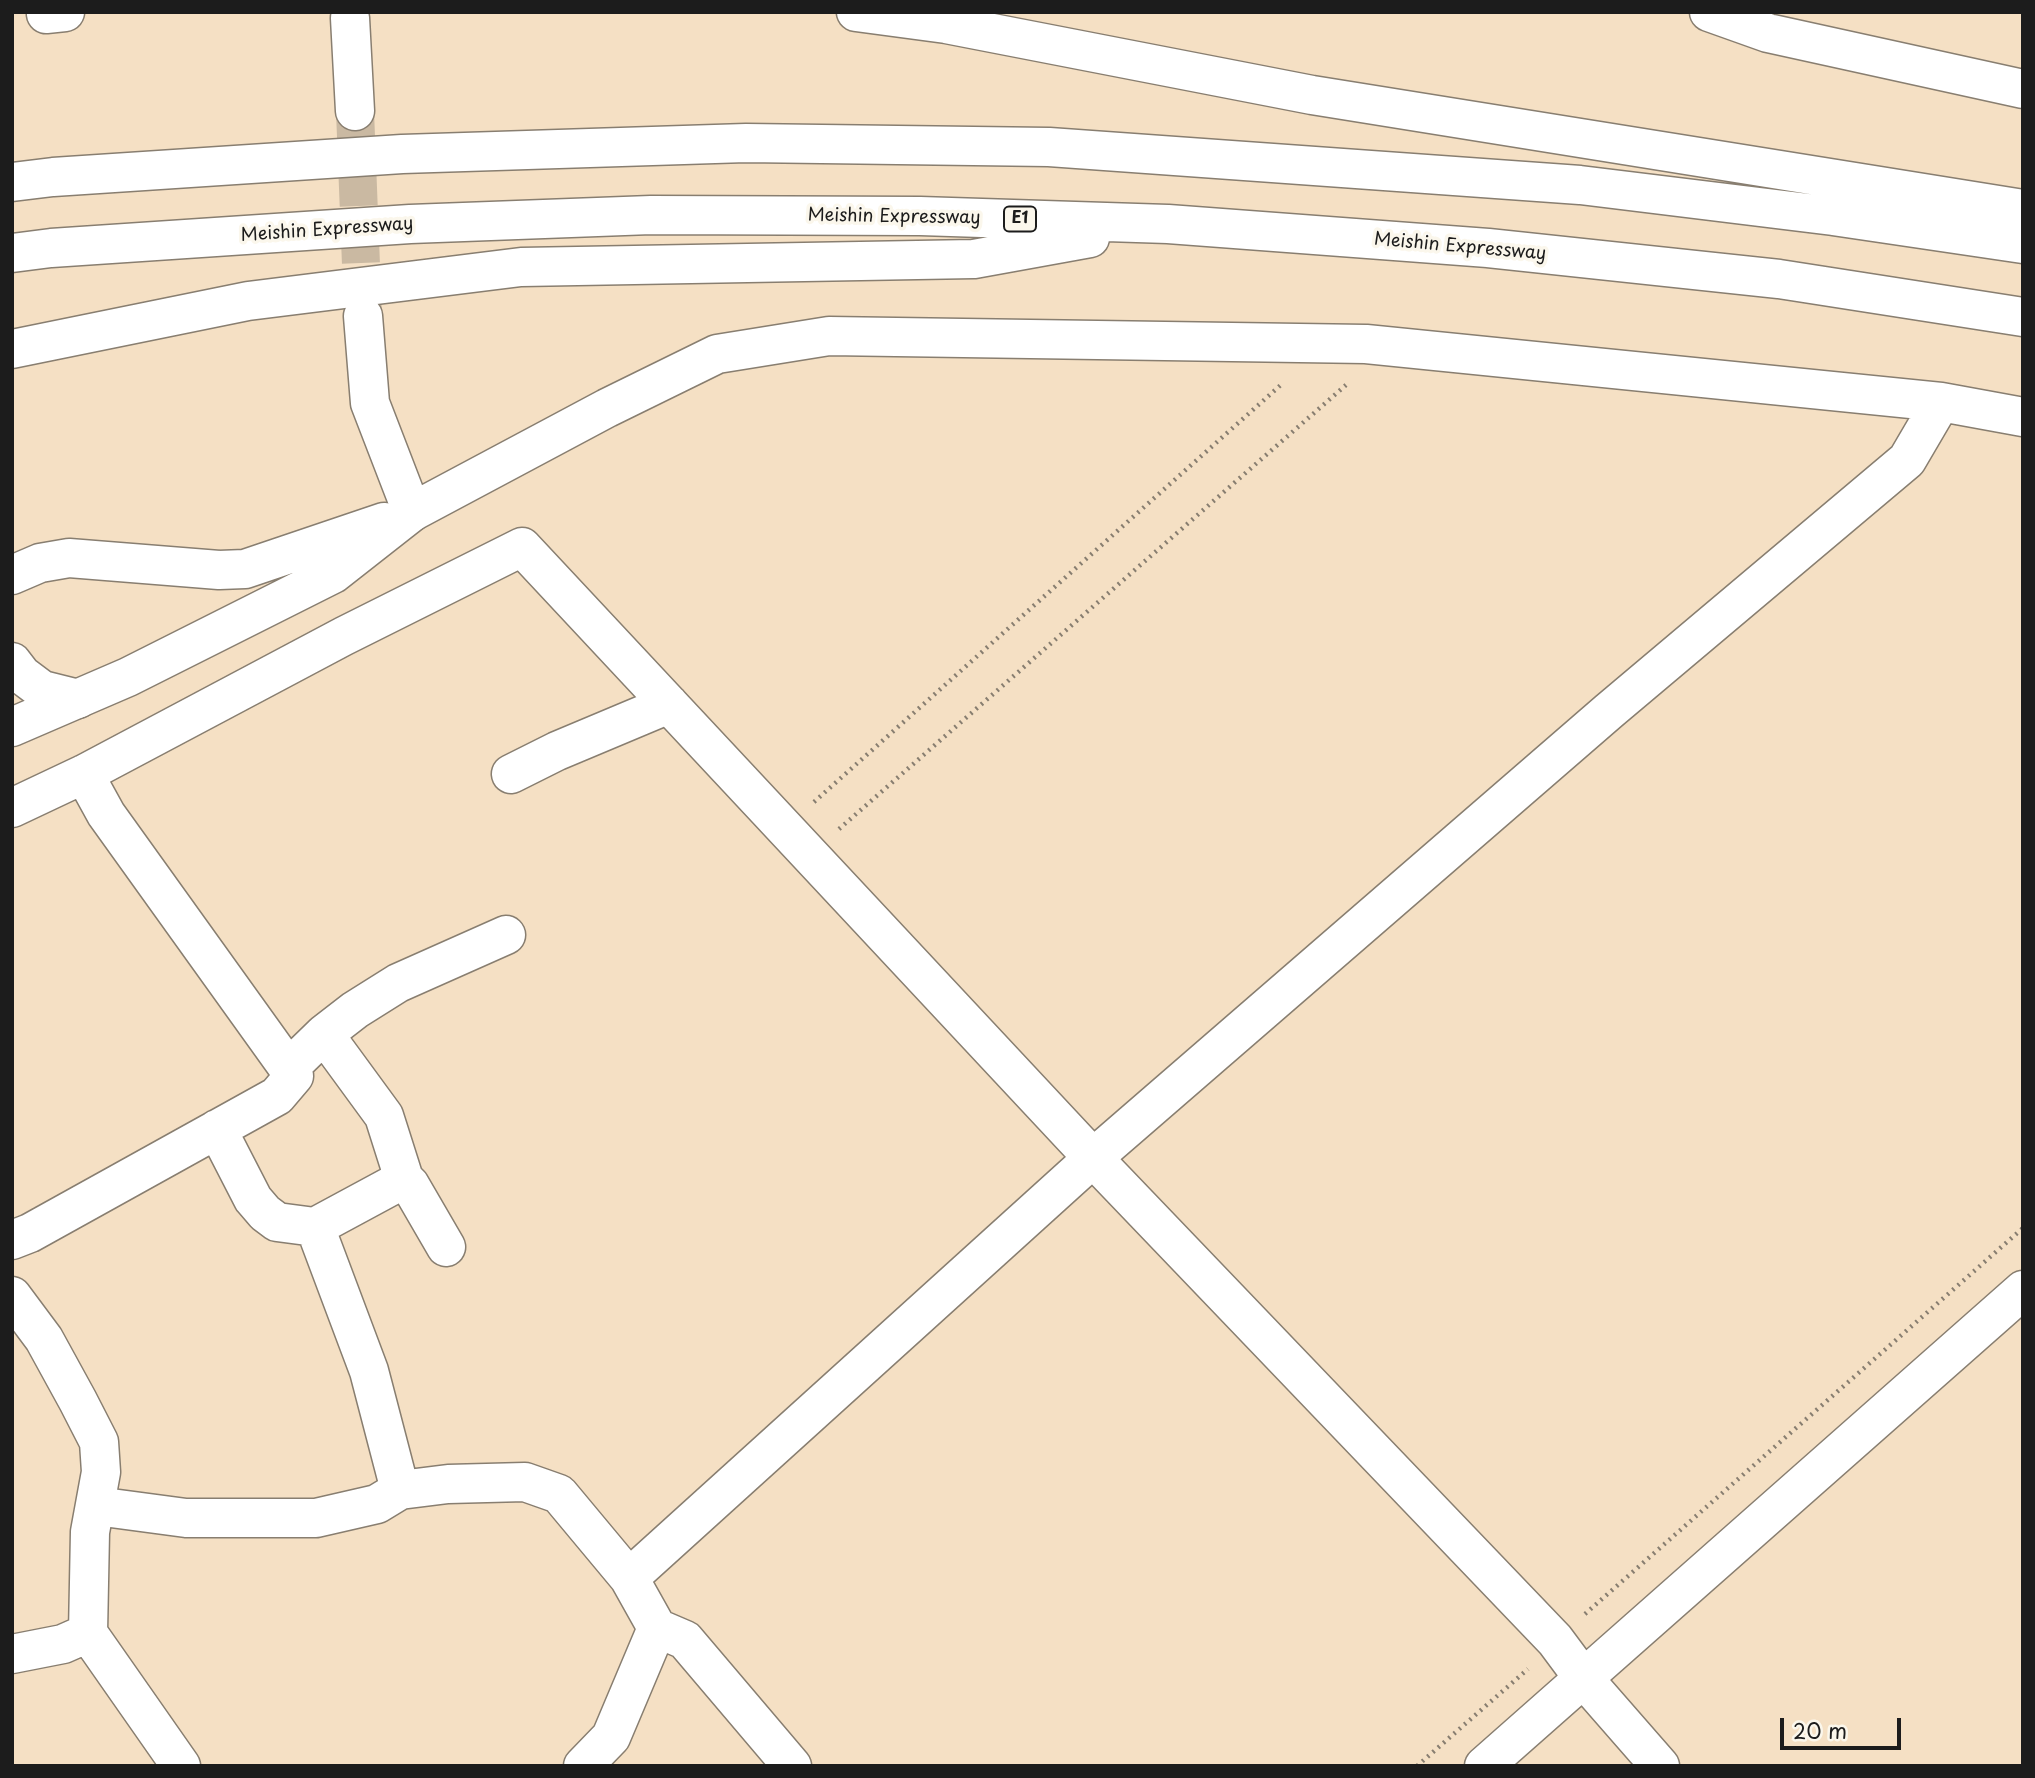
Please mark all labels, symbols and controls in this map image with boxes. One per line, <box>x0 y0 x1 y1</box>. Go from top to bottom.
street label: Meishin Expressway <box>807 205 981 229</box>
road number: E1 <box>1004 206 1036 232</box>
street label: Meishin Expressway <box>240 213 414 247</box>
street label: Meishin Expressway <box>1373 229 1547 265</box>
scale bar <box>1783 1704 1904 1748</box>
text: 20 m <box>1793 1714 1847 1746</box>

